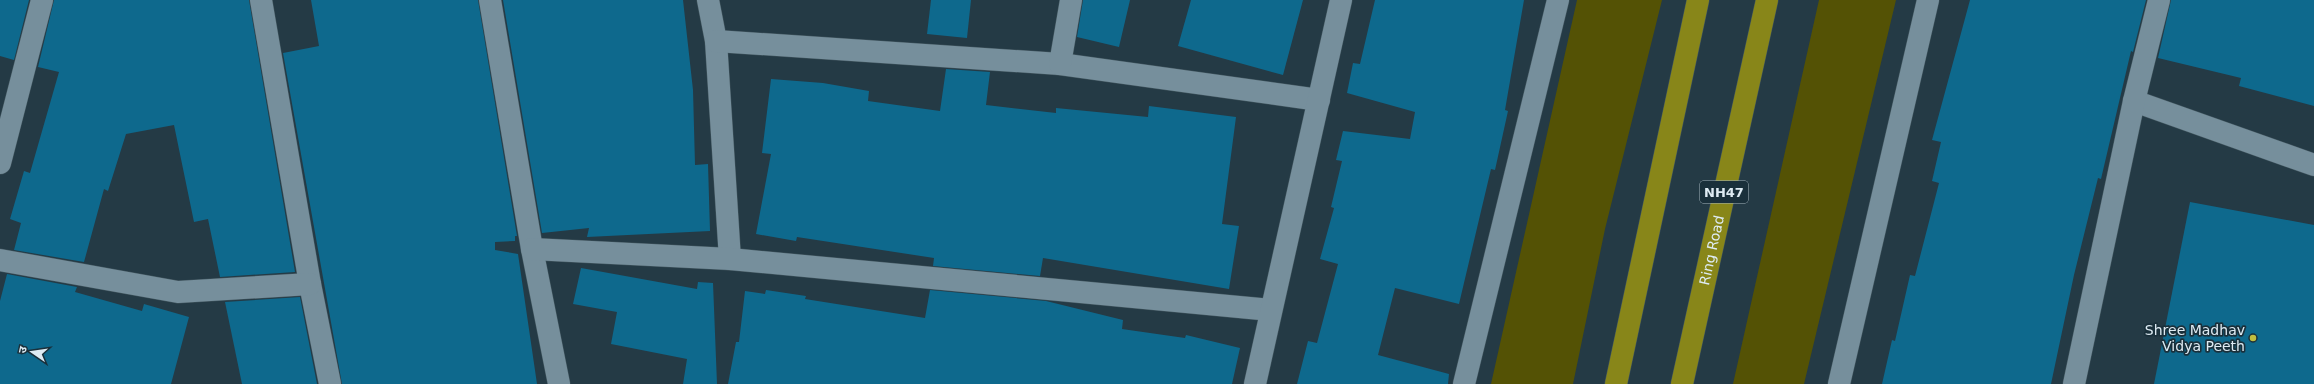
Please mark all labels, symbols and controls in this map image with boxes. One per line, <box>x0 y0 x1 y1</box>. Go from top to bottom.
road number: NH47 <box>1700 181 1748 203</box>
street label: Ring Road <box>1696 214 1727 287</box>
place label: Shree Madhav Vidya Peeth <box>2145 322 2245 354</box>
north arrow <box>12 332 52 372</box>
marker: Shree Madhav Vidya Peeth <box>2248 333 2258 343</box>
text: उ <box>16 345 30 354</box>

